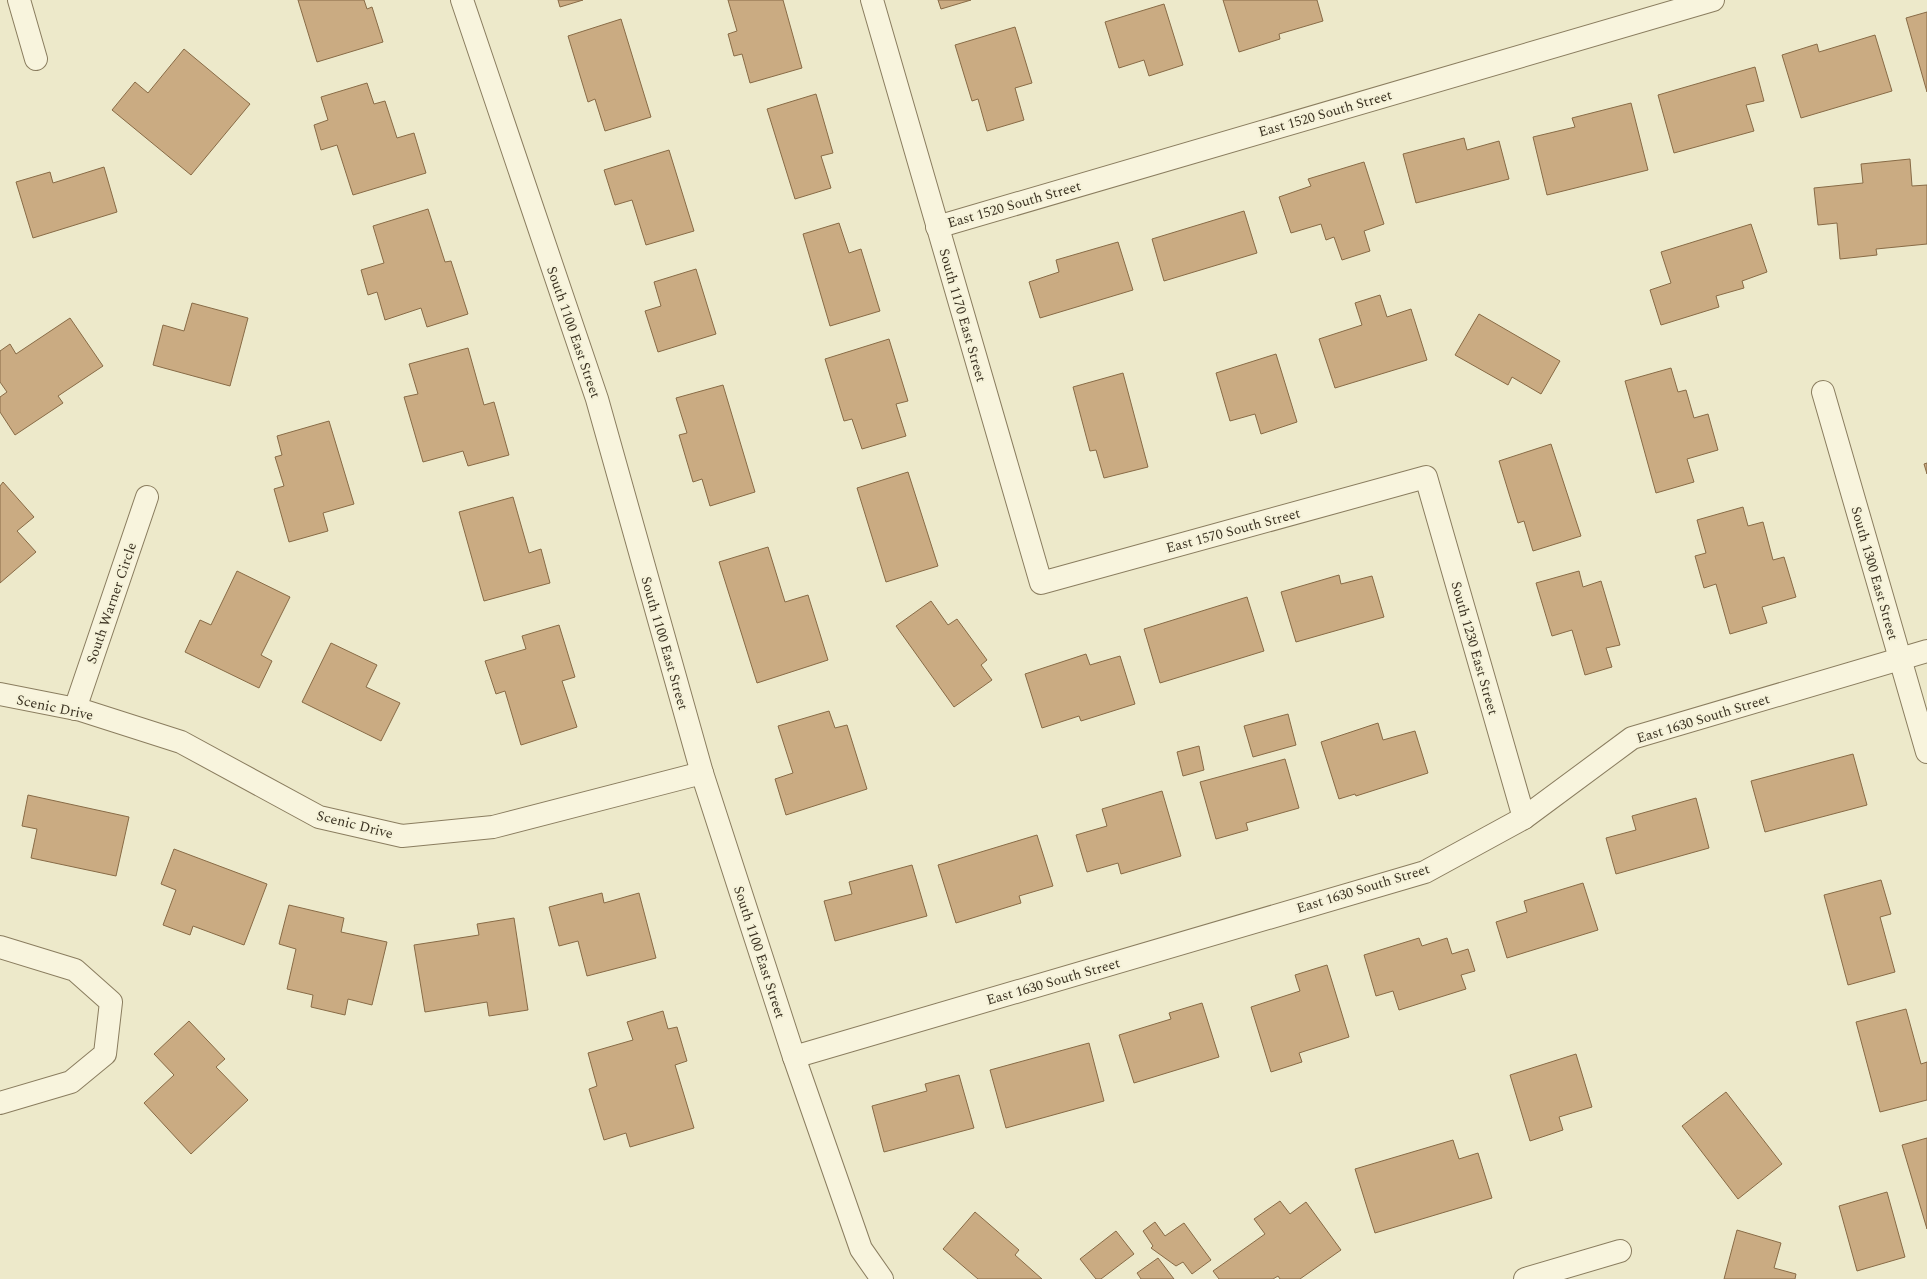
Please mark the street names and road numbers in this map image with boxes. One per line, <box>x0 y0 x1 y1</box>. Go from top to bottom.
street label: East 1520 South Street <box>1256 84 1395 143</box>
street label: East 1520 South Street <box>945 175 1084 234</box>
street label: South 1170 East Street <box>933 246 992 385</box>
street label: South 1100 East Street <box>541 263 606 401</box>
street label: East 1570 South Street <box>1164 502 1303 559</box>
street label: South 1300 East Street <box>1845 504 1904 643</box>
street label: South Warner Circle <box>81 539 142 667</box>
street label: South 1100 East Street <box>635 574 694 713</box>
street label: South 1230 East Street <box>1445 579 1504 718</box>
street label: East 1630 South Street <box>1634 688 1772 749</box>
street label: Scenic Drive <box>14 689 96 726</box>
street label: Scenic Drive <box>314 805 396 844</box>
street label: East 1630 South Street <box>1294 858 1432 919</box>
street label: South 1100 East Street <box>728 883 791 1021</box>
street label: East 1630 South Street <box>984 952 1123 1011</box>

